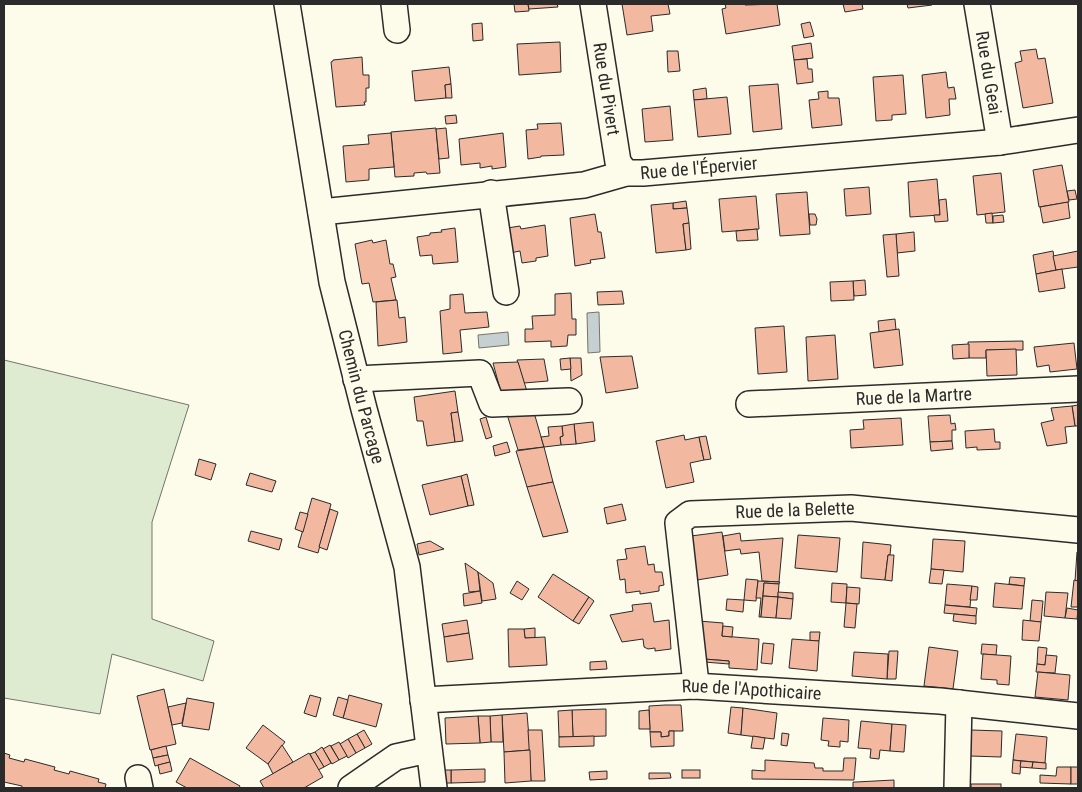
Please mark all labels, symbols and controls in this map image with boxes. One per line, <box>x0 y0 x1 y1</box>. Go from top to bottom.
street label: Rue du Geai <box>972 30 1006 116</box>
street label: Rue du Pivert <box>589 41 625 137</box>
street label: Rue de l'Épervier <box>639 152 759 183</box>
street label: Chemin du Parcage <box>334 327 389 466</box>
street label: Rue de la Martre <box>855 383 972 409</box>
street label: Rue de la Belette <box>735 497 855 522</box>
street label: Rue de l'Apothicaire <box>681 675 822 704</box>

